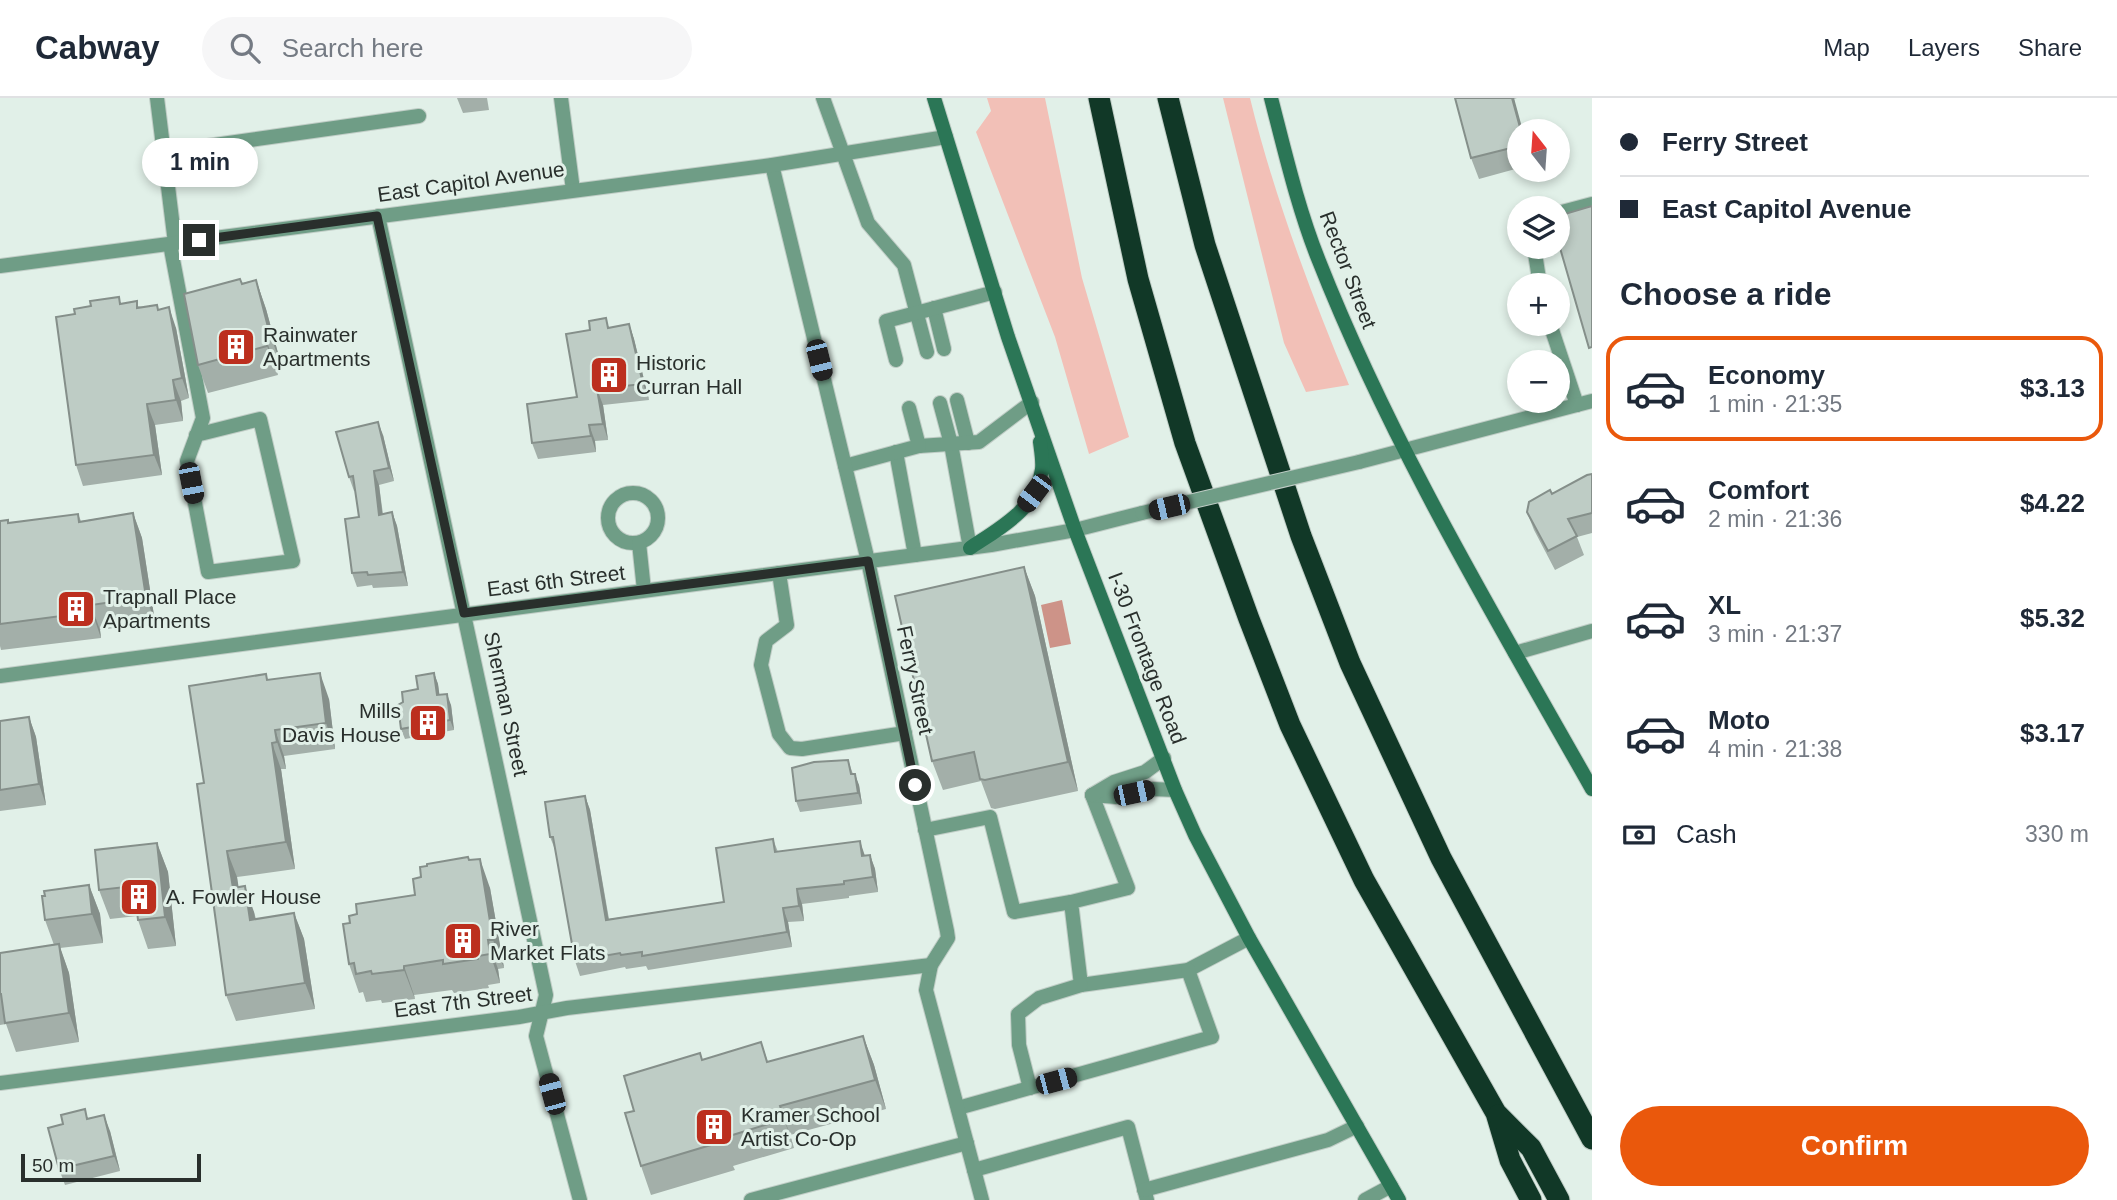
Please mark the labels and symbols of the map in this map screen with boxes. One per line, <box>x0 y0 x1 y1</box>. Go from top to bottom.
north arrow <box>1507 119 1570 182</box>
callout: 1 min <box>141 138 257 188</box>
street label: East Capitol Avenue <box>376 157 566 206</box>
street label: Rector Street <box>1316 208 1381 332</box>
route end <box>183 224 215 256</box>
place label: Rainwater Apartments <box>263 323 370 370</box>
building icon: Rainwater Apartments <box>215 326 257 368</box>
car <box>804 337 835 383</box>
place label: Historic Curran Hall <box>636 351 742 398</box>
building icon: Historic Curran Hall <box>588 354 630 396</box>
car <box>177 460 206 506</box>
car <box>1013 470 1056 516</box>
car <box>1147 492 1192 522</box>
street label: East 6th Street <box>486 561 626 600</box>
street label: I-30 Frontage Road <box>1104 569 1191 747</box>
place label: Trapnall Place Apartments <box>103 585 236 632</box>
building icon: Trapnall Place Apartments <box>55 588 97 630</box>
street label: Ferry Street <box>893 623 938 737</box>
street label: Sherman Street <box>480 630 533 778</box>
place label: Mills Davis House <box>282 699 401 746</box>
building icon: Mills Davis House <box>407 702 449 744</box>
route start <box>899 769 931 801</box>
car <box>1112 778 1157 808</box>
building icon: A. Fowler House <box>118 876 160 918</box>
place label: A. Fowler House <box>166 885 321 908</box>
place label: River Market Flats <box>490 917 606 964</box>
building icon: River Market Flats <box>442 920 484 962</box>
street label: East 7th Street <box>393 982 533 1021</box>
car <box>1033 1065 1080 1097</box>
car <box>537 1071 568 1117</box>
place label: Kramer School Artist Co-Op <box>741 1103 880 1150</box>
building icon: Kramer School Artist Co-Op <box>693 1106 735 1148</box>
scale bar <box>21 1151 201 1183</box>

